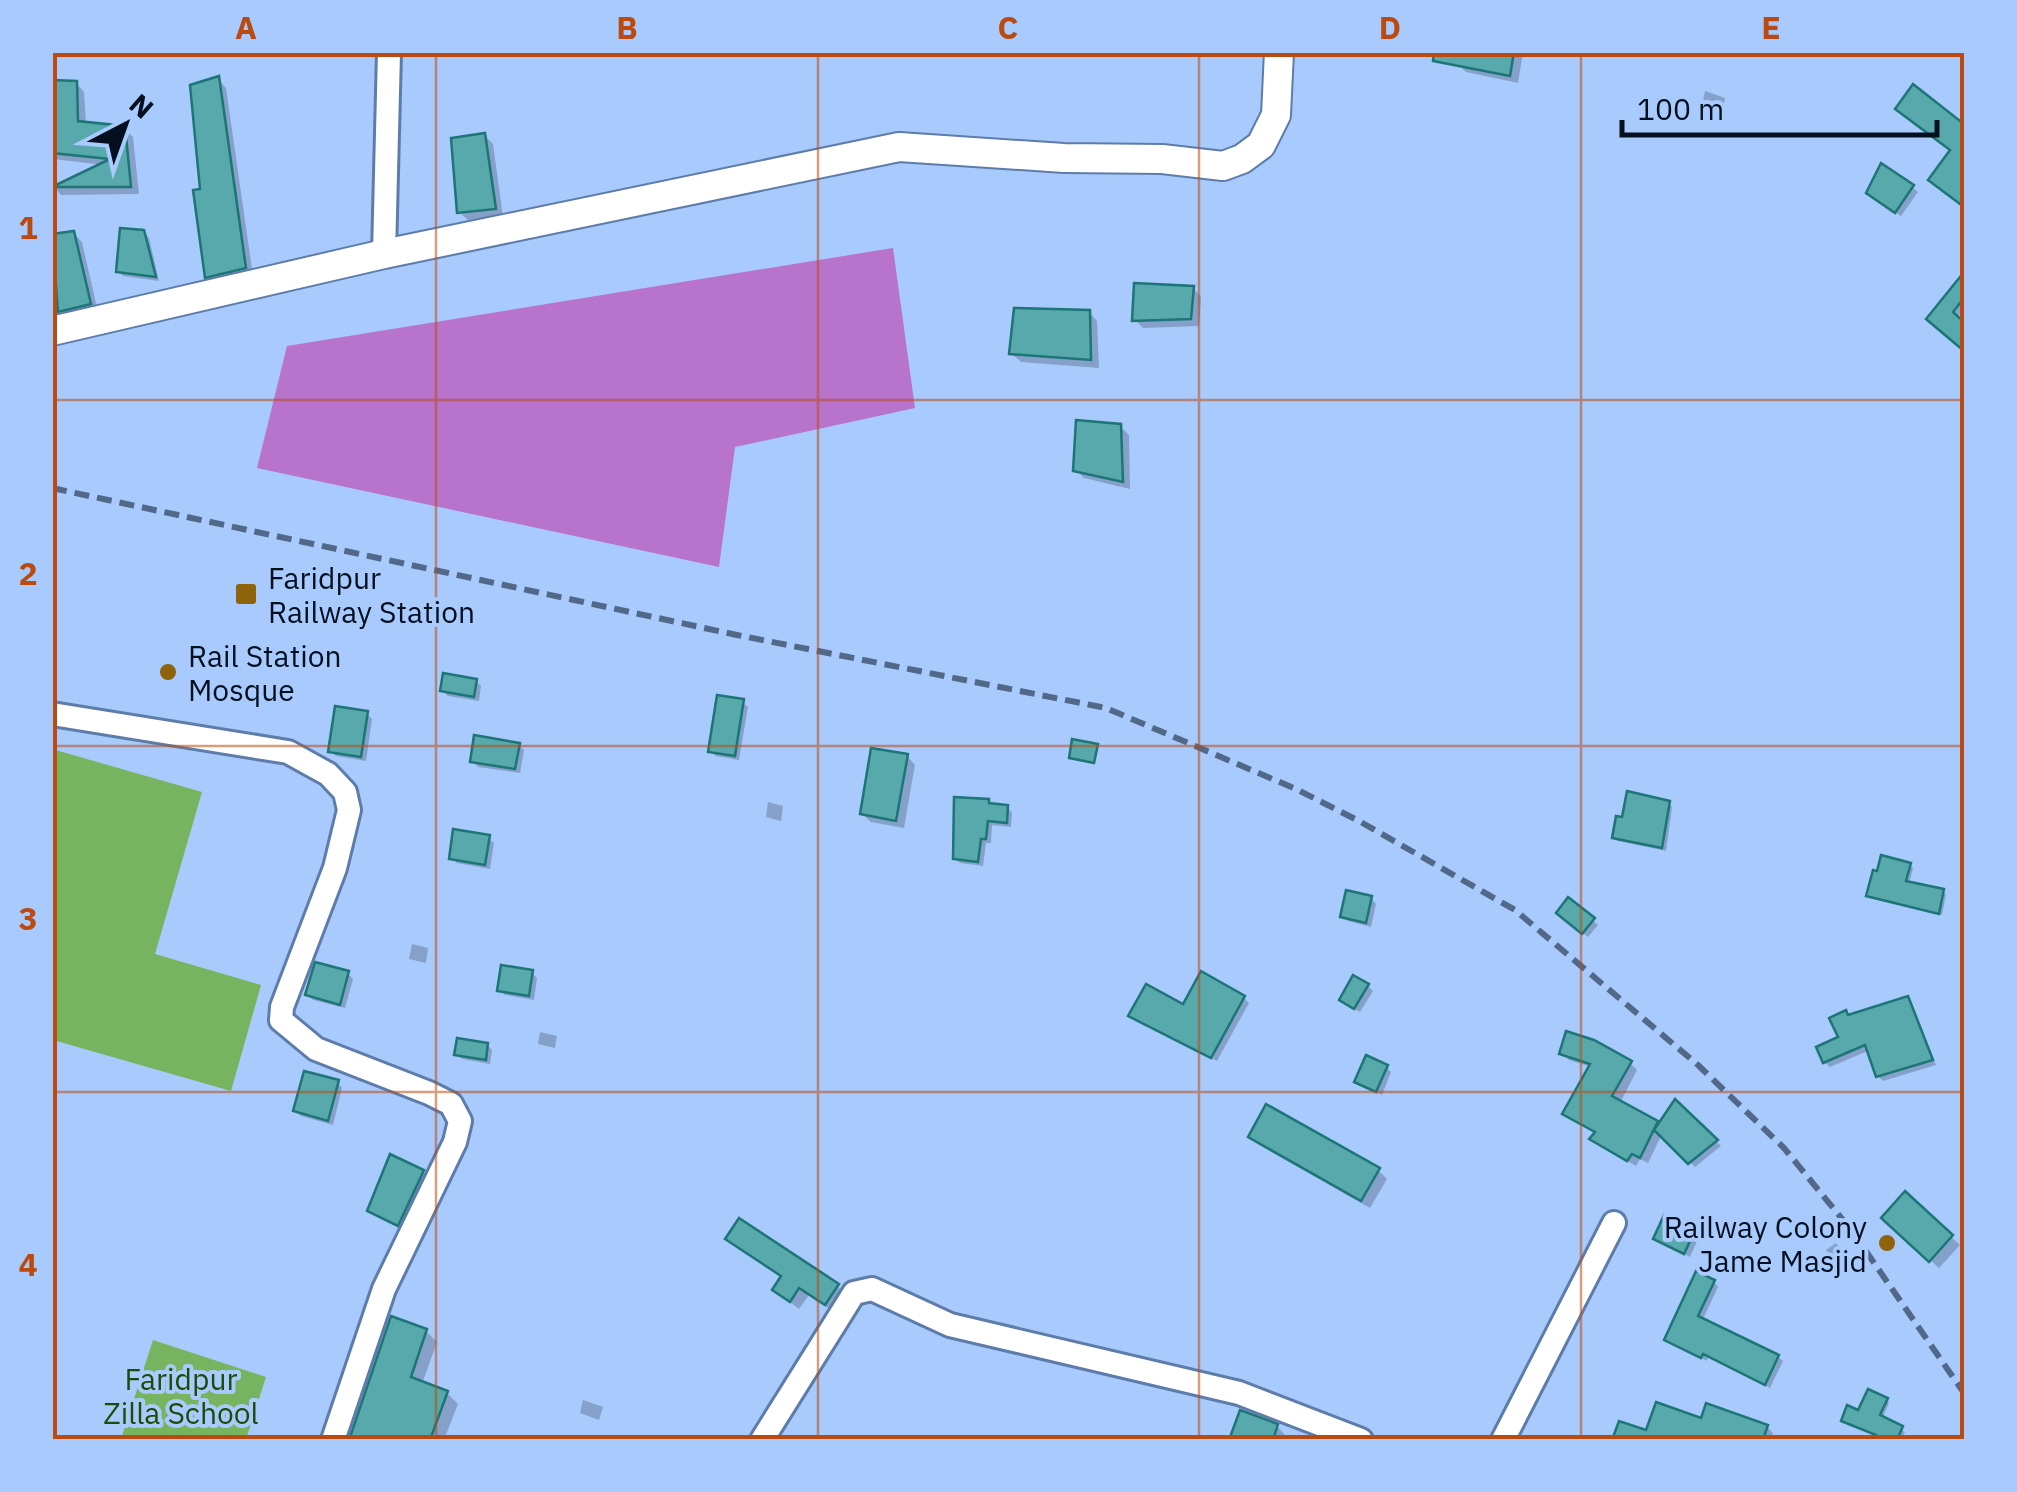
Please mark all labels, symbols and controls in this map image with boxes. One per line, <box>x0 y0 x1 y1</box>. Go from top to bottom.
text: A <box>235 6 257 48</box>
text: B <box>616 6 638 48</box>
text: C <box>998 6 1018 48</box>
text: D <box>1379 6 1401 48</box>
text: E <box>1761 6 1781 48</box>
north arrow <box>75 75 175 175</box>
scale bar <box>1622 75 1937 137</box>
text: N <box>122 85 162 126</box>
text: 100 m <box>1637 89 1724 128</box>
text: 1 <box>18 206 38 248</box>
text: 2 <box>18 552 38 594</box>
place label: Faridpur Railway Station <box>268 558 475 631</box>
marker: Faridpur Railway Station <box>233 581 259 607</box>
place label: Rail Station Mosque <box>188 636 342 709</box>
marker: Rail Station Mosque <box>157 661 179 683</box>
text: 3 <box>18 897 38 939</box>
place label: Railway Colony Jame Masjid <box>1664 1207 1867 1280</box>
marker: Railway Colony Jame Masjid <box>1876 1232 1898 1254</box>
text: 4 <box>18 1243 38 1285</box>
park label: Faridpur Zilla School <box>103 1359 259 1432</box>

